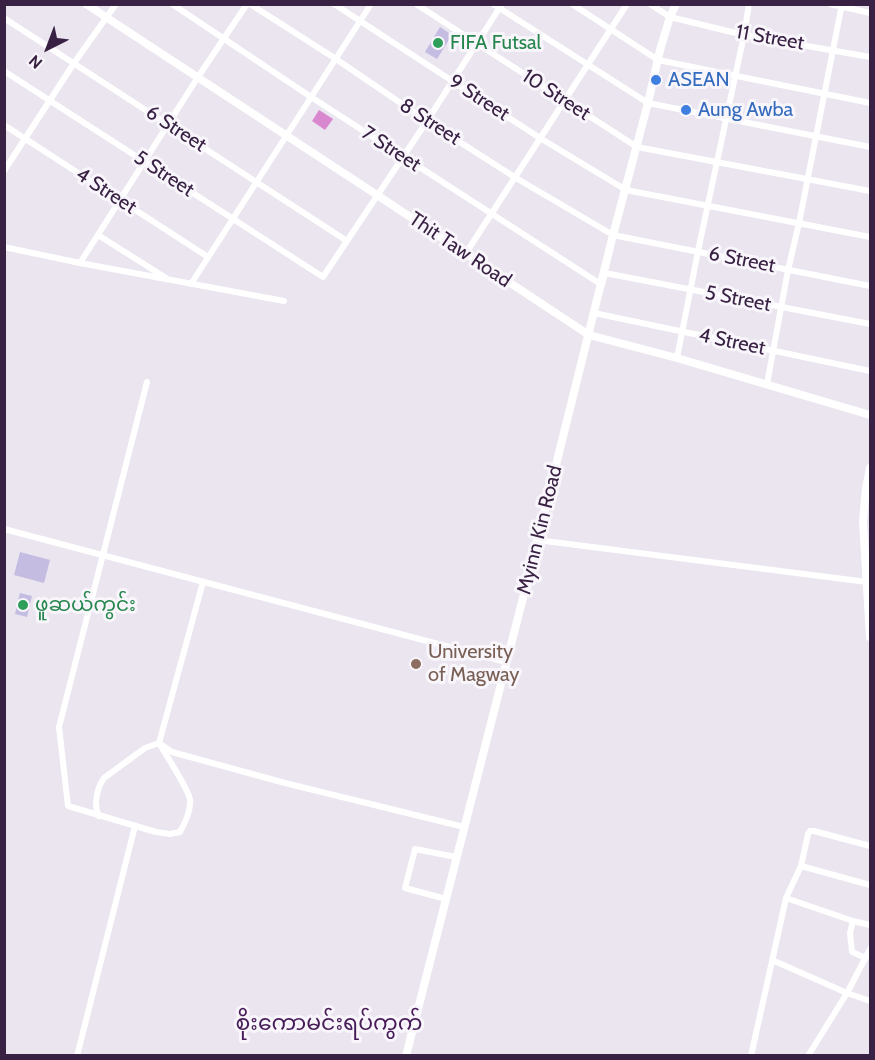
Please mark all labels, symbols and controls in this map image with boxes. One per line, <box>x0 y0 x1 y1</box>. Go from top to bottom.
north arrow <box>18 18 78 78</box>
street label: 11 Street <box>734 20 806 56</box>
place label: FIFA Futsal <box>450 31 541 55</box>
marker: FIFA Futsal <box>431 36 445 50</box>
text: N <box>25 51 46 73</box>
street label: 10 Street <box>517 64 595 126</box>
place label: ASEAN <box>668 68 729 92</box>
street label: 9 Street <box>444 70 514 126</box>
marker: ASEAN <box>649 73 663 87</box>
street label: 8 Street <box>395 93 465 151</box>
place label: Aung Awba <box>698 98 793 122</box>
street label: 6 Street <box>141 101 211 157</box>
marker: Aung Awba <box>679 103 693 117</box>
street label: 7 Street <box>357 121 425 177</box>
street label: 5 Street <box>129 146 199 202</box>
street label: 4 Street <box>71 163 141 219</box>
street label: Thit Taw Road <box>404 207 516 293</box>
street label: 6 Street <box>707 242 777 278</box>
street label: 5 Street <box>703 281 773 317</box>
street label: 4 Street <box>697 323 767 361</box>
street label: Myinn Kin Road <box>512 463 568 597</box>
place label: ဖူဆယ်ကွင်း <box>35 593 136 617</box>
marker: ဖူဆယ်ကွင်း <box>16 598 30 612</box>
place label: University of Magway <box>428 640 519 687</box>
marker: University of Magway <box>409 657 423 671</box>
district label: စိုးကောမင်းရပ်ကွက် <box>235 1011 423 1037</box>

